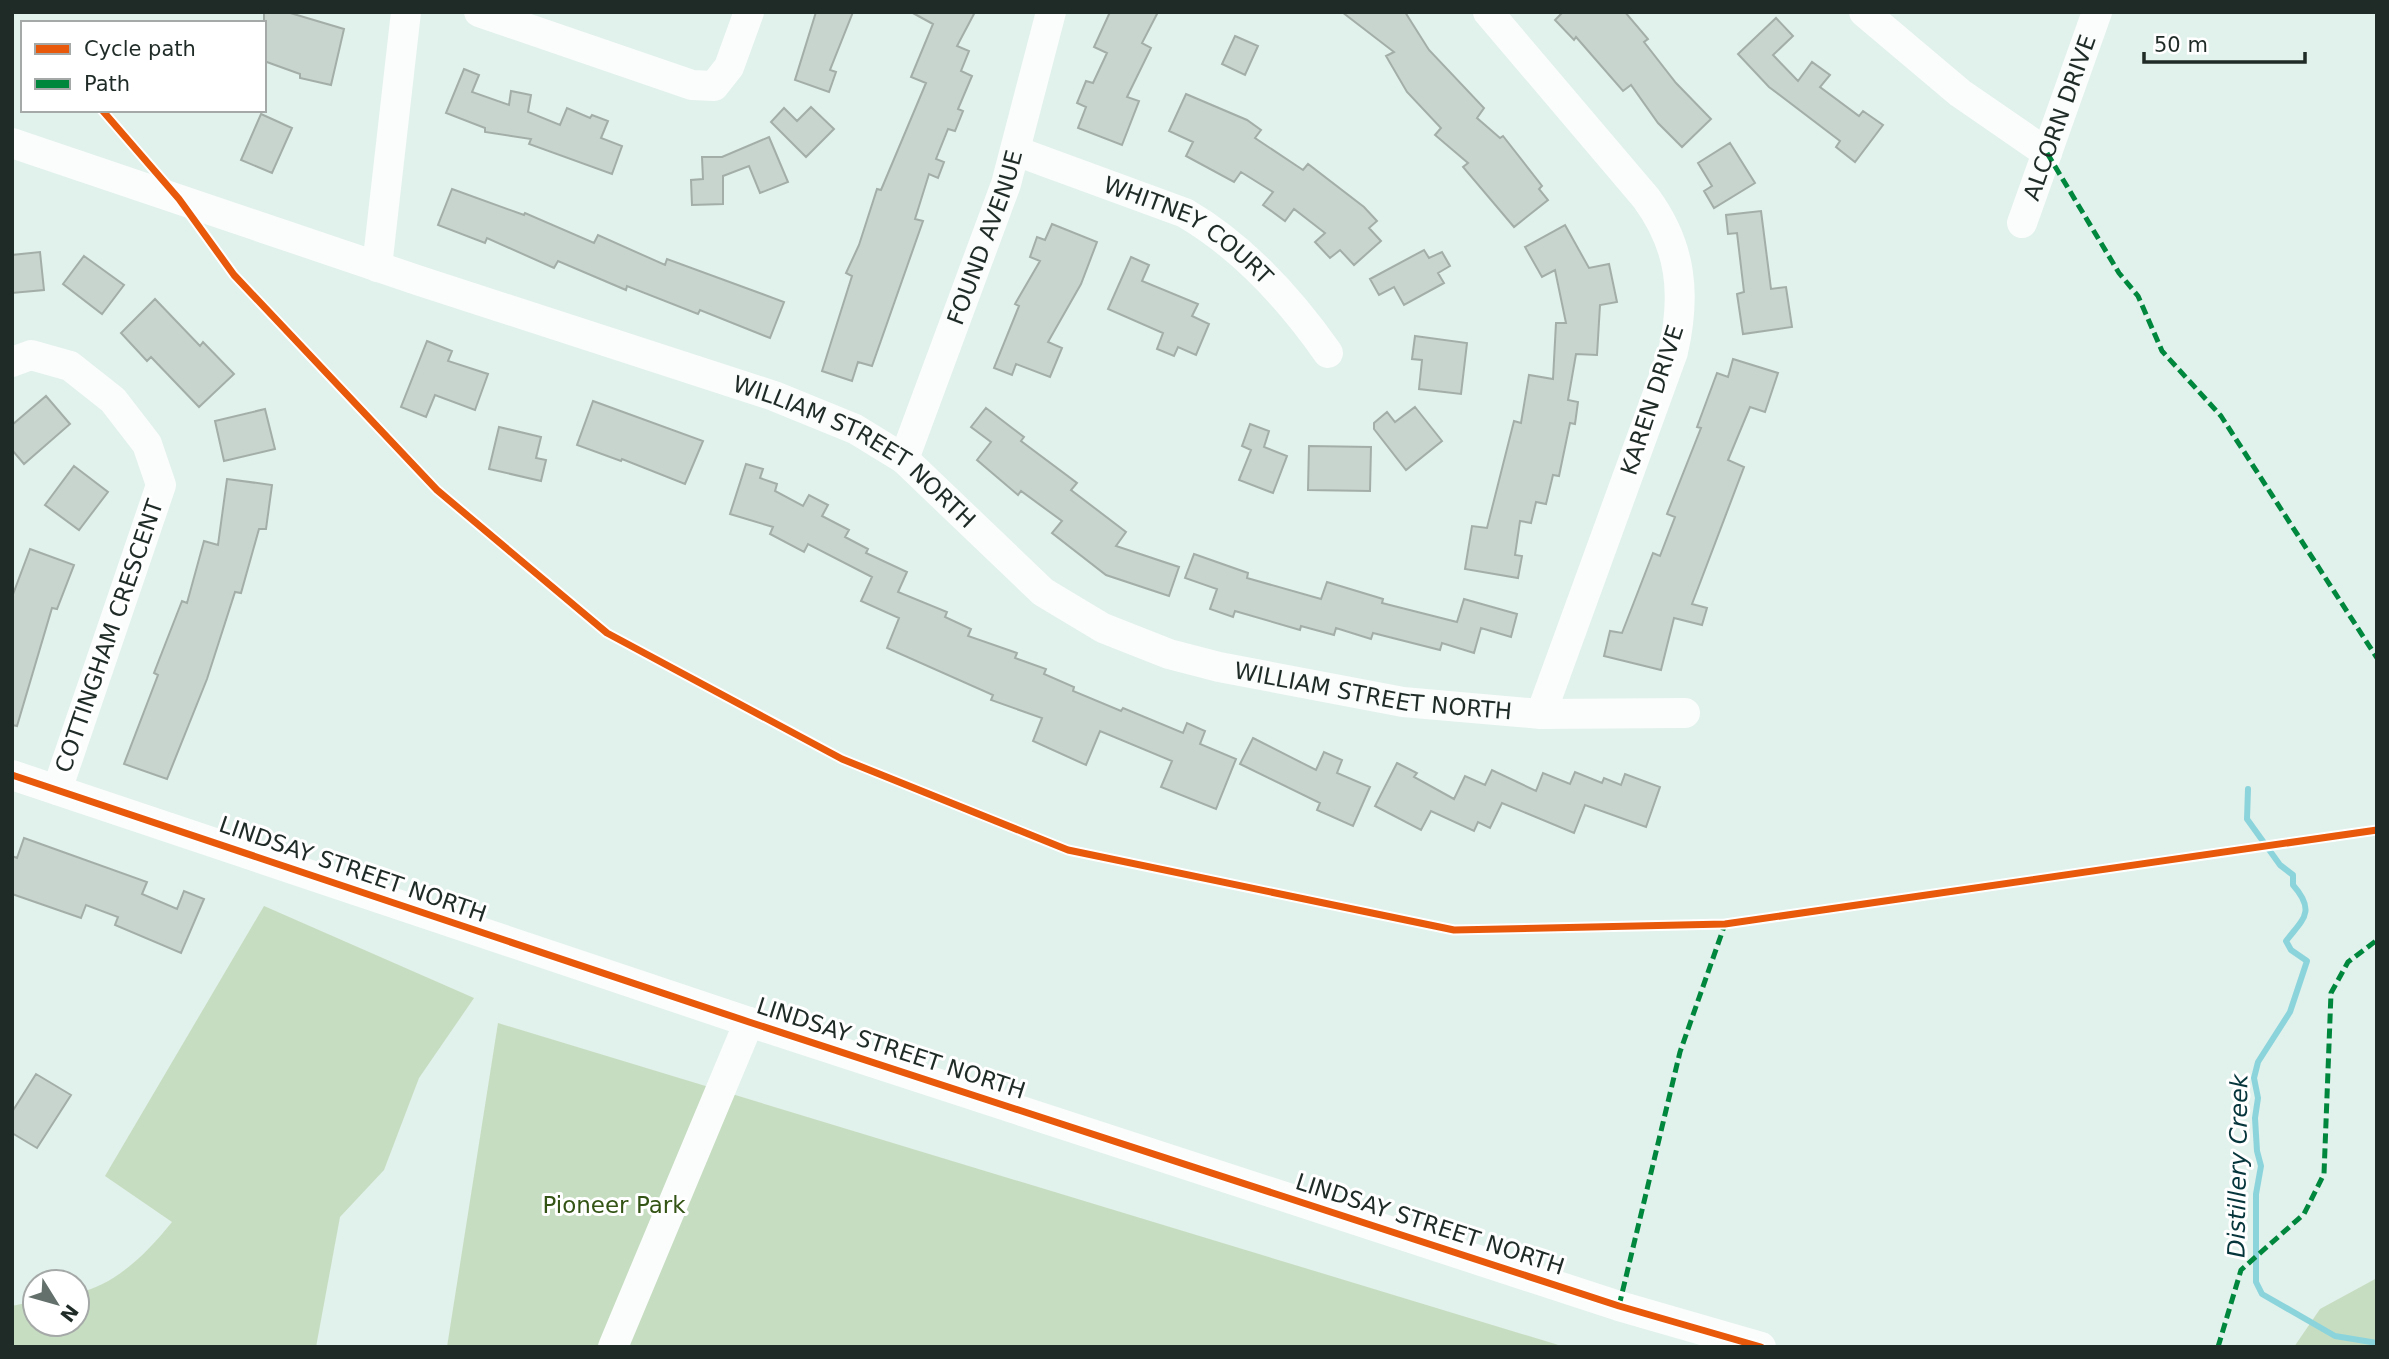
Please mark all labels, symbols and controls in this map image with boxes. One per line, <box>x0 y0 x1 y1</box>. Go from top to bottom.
legend <box>21 21 266 112</box>
scale bar <box>2144 21 2305 65</box>
street label: ALCORN DRIVE <box>2018 31 2101 204</box>
text: 50 m <box>2154 33 2208 57</box>
text: Cycle path <box>84 37 196 61</box>
text: Path <box>84 72 130 96</box>
street label: FOUND AVENUE <box>942 147 1027 328</box>
street label: WHITNEY COURT <box>1100 171 1279 290</box>
street label: KAREN DRIVE <box>1616 322 1688 478</box>
street label: WILLIAM STREET NORTH <box>730 371 981 533</box>
street label: COTTINGHAM CRESCENT <box>50 495 168 776</box>
street label: WILLIAM STREET NORTH <box>1232 657 1513 724</box>
street label: LINDSAY STREET NORTH <box>216 811 490 927</box>
street label: LINDSAY STREET NORTH <box>753 992 1029 1104</box>
water label: Distillery Creek <box>2222 1073 2254 1258</box>
street label: LINDSAY STREET NORTH <box>1292 1168 1568 1280</box>
park label: Pioneer Park <box>542 1192 686 1218</box>
north arrow <box>21 1268 91 1338</box>
text: N <box>56 1300 83 1326</box>

